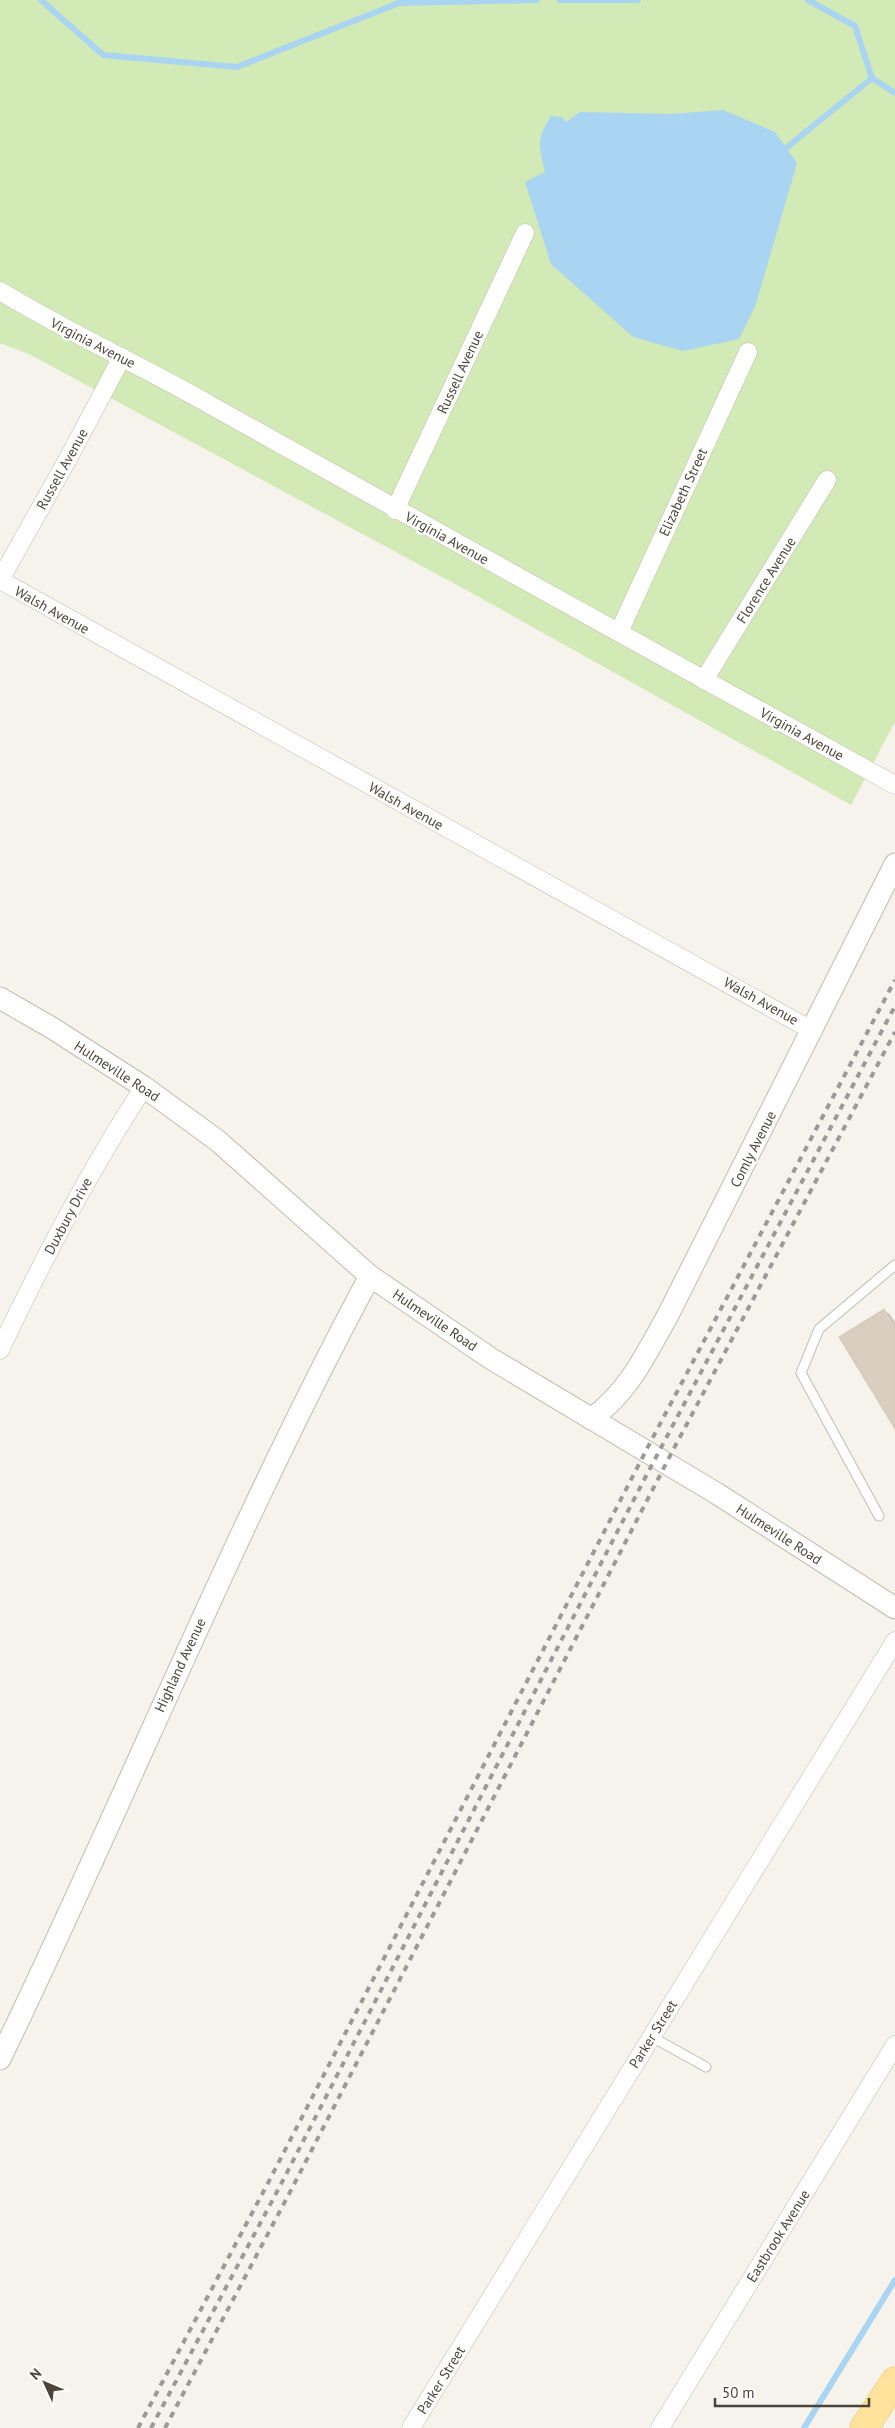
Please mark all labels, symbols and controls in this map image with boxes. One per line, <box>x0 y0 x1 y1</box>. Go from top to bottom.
street label: Virginia Avenue <box>47 313 139 372</box>
street label: Russell Avenue <box>433 327 487 417</box>
street label: Russell Avenue <box>32 425 92 513</box>
street label: Elizabeth Street <box>655 445 711 539</box>
street label: Virginia Avenue <box>401 507 492 568</box>
street label: Florence Avenue <box>732 533 800 627</box>
street label: Walsh Avenue <box>12 582 92 638</box>
street label: Virginia Avenue <box>756 703 847 764</box>
street label: Walsh Avenue <box>366 778 446 834</box>
street label: Walsh Avenue <box>721 973 801 1029</box>
street label: Hulmeville Road <box>71 1037 163 1105</box>
street label: Comly Avenue <box>726 1108 780 1190</box>
street label: Duxbury Drive <box>40 1174 96 1258</box>
street label: Hulmeville Road <box>389 1285 481 1355</box>
street label: Hulmeville Road <box>733 1500 825 1568</box>
street label: Highland Avenue <box>150 1615 210 1715</box>
street label: Parker Street <box>625 1996 681 2071</box>
street label: Eastbrook Avenue <box>742 2186 814 2286</box>
street label: Parker Street <box>413 2342 469 2417</box>
north arrow <box>20 2358 70 2408</box>
text: N <box>26 2364 45 2384</box>
scale bar <box>715 2376 869 2408</box>
text: 50 m <box>722 2383 755 2402</box>

